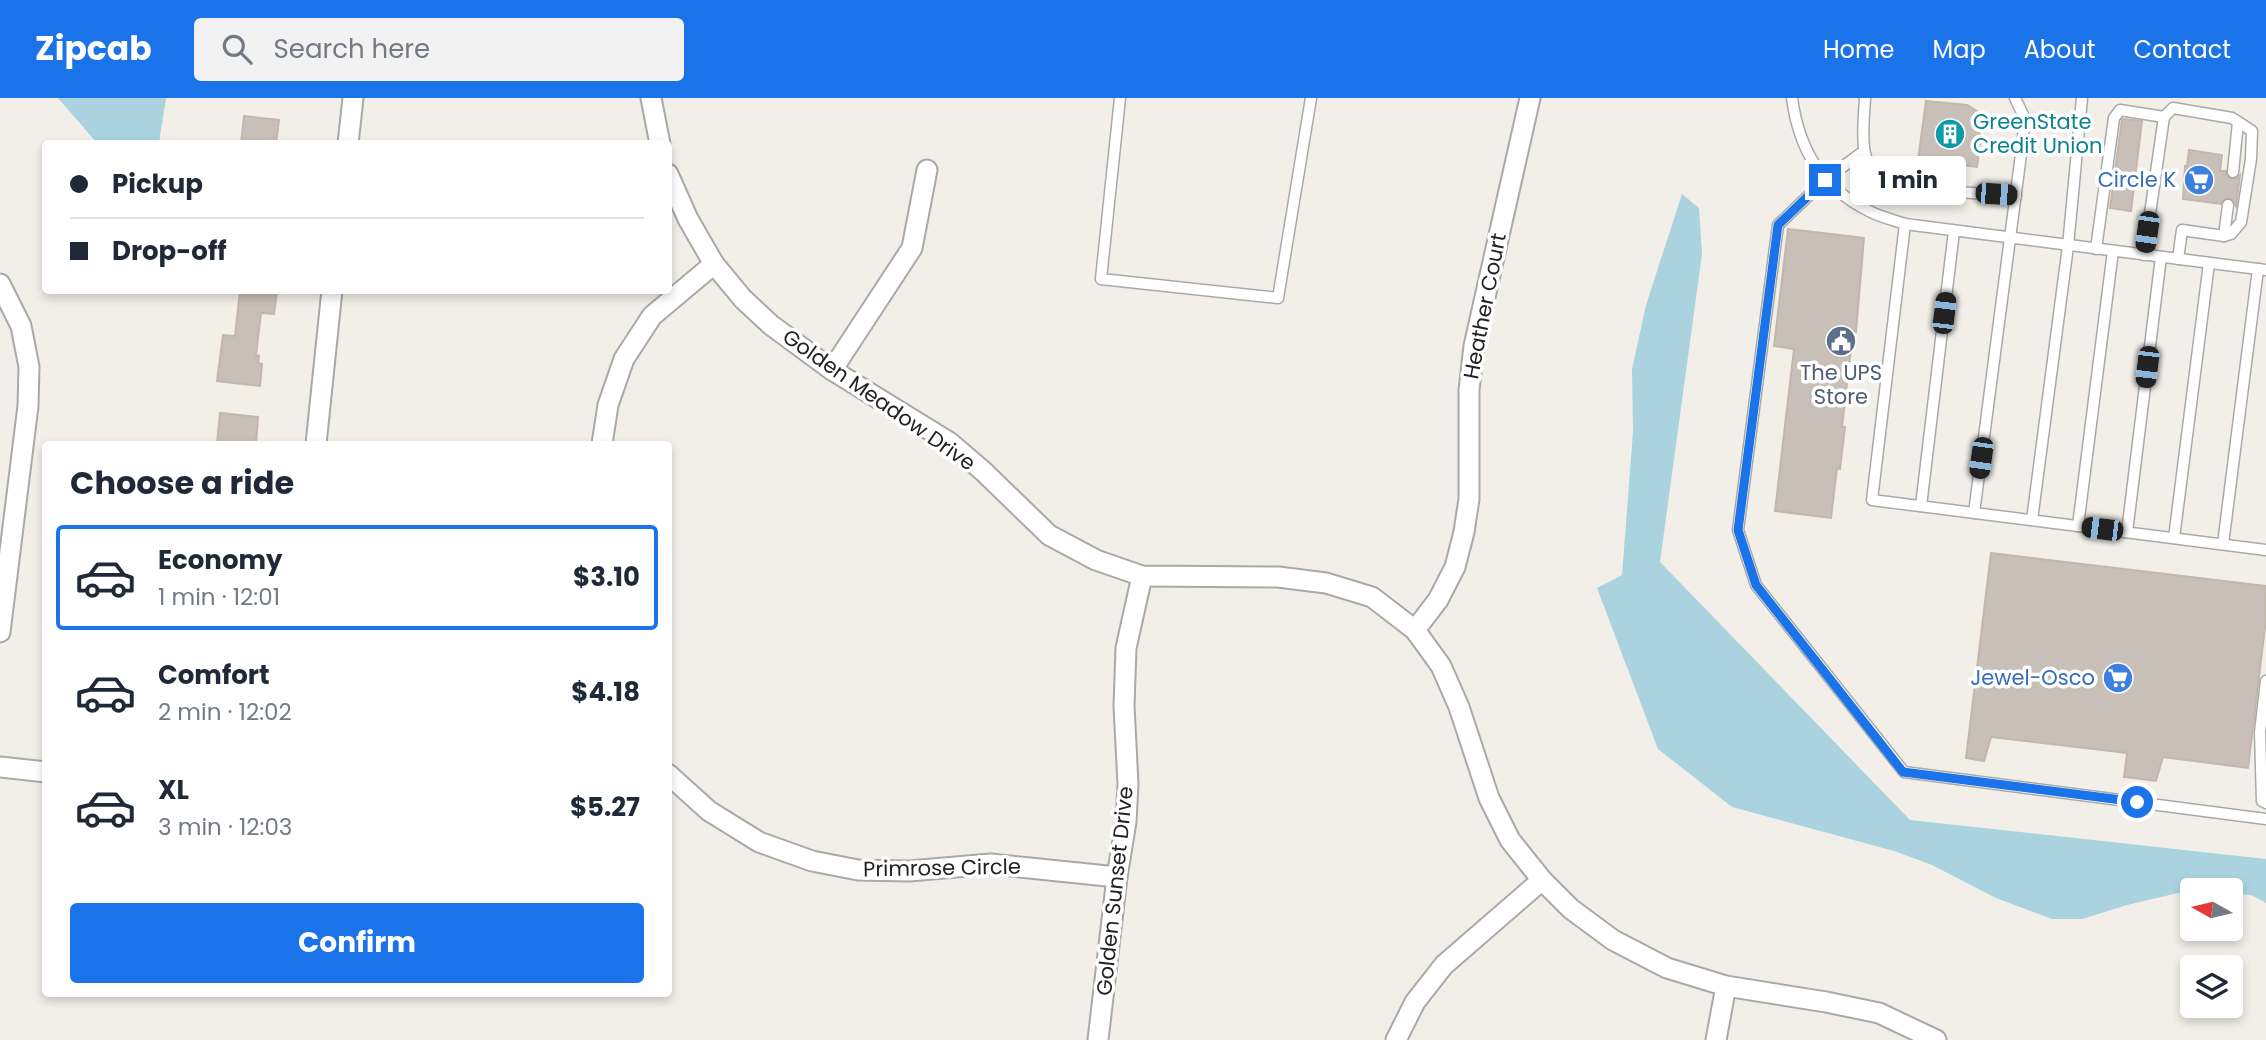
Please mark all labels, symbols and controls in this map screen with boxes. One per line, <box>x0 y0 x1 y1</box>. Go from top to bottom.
search box <box>194 18 684 81</box>
text: Zipcab <box>35 25 152 72</box>
icon: search <box>218 30 256 68</box>
text: Search here <box>274 31 430 67</box>
text: Home <box>1823 33 1895 66</box>
text: Map <box>1933 33 1986 66</box>
text: About <box>2024 33 2095 66</box>
text: Contact <box>2133 33 2231 66</box>
place label: GreenState Credit Union <box>1973 107 2102 160</box>
building icon: GreenState Credit Union <box>1933 117 1967 151</box>
callout: 1 min <box>1850 155 1965 204</box>
supermarket icon: Circle K <box>2182 163 2216 197</box>
route end <box>1809 164 1841 196</box>
text: 1 min <box>1878 164 1938 196</box>
place label: Circle K <box>2098 165 2176 194</box>
text: Pickup <box>112 166 203 202</box>
car <box>1975 182 2018 206</box>
car <box>2134 210 2161 254</box>
street label: Heather Court <box>1456 231 1513 381</box>
text: Drop-off <box>112 233 227 269</box>
car <box>1932 291 1957 335</box>
street label: Golden Meadow Drive <box>777 322 982 477</box>
public building icon: The UPS Store <box>1824 324 1858 358</box>
car <box>2135 345 2160 389</box>
place label: The UPS Store <box>1800 358 1882 411</box>
car <box>1968 436 1995 480</box>
text: Choose a ride <box>70 460 294 505</box>
car <box>2080 516 2125 542</box>
text: Economy <box>158 542 282 578</box>
icon: car <box>74 546 137 609</box>
text: $3.10 <box>573 559 640 595</box>
text: 1 min · 12:01 <box>158 581 280 613</box>
text: Comfort <box>158 657 270 693</box>
icon: car <box>74 661 137 724</box>
supermarket icon: Jewel-Osco <box>2101 661 2135 695</box>
place label: Jewel-Osco <box>1970 663 2095 692</box>
text: $4.18 <box>571 674 640 710</box>
text: 2 min · 12:02 <box>158 696 292 728</box>
text: XL <box>158 772 189 808</box>
icon: car <box>74 776 137 839</box>
street label: Golden Sunset Drive <box>1089 785 1140 997</box>
route start <box>2121 786 2153 818</box>
text: $5.27 <box>570 789 640 825</box>
text: 3 min · 12:03 <box>158 811 292 843</box>
street label: Primrose Circle <box>863 852 1021 883</box>
north arrow <box>2180 878 2244 942</box>
map controls <box>2180 878 2243 1018</box>
button: Confirm <box>70 903 644 983</box>
button: layers <box>2180 955 2243 1018</box>

